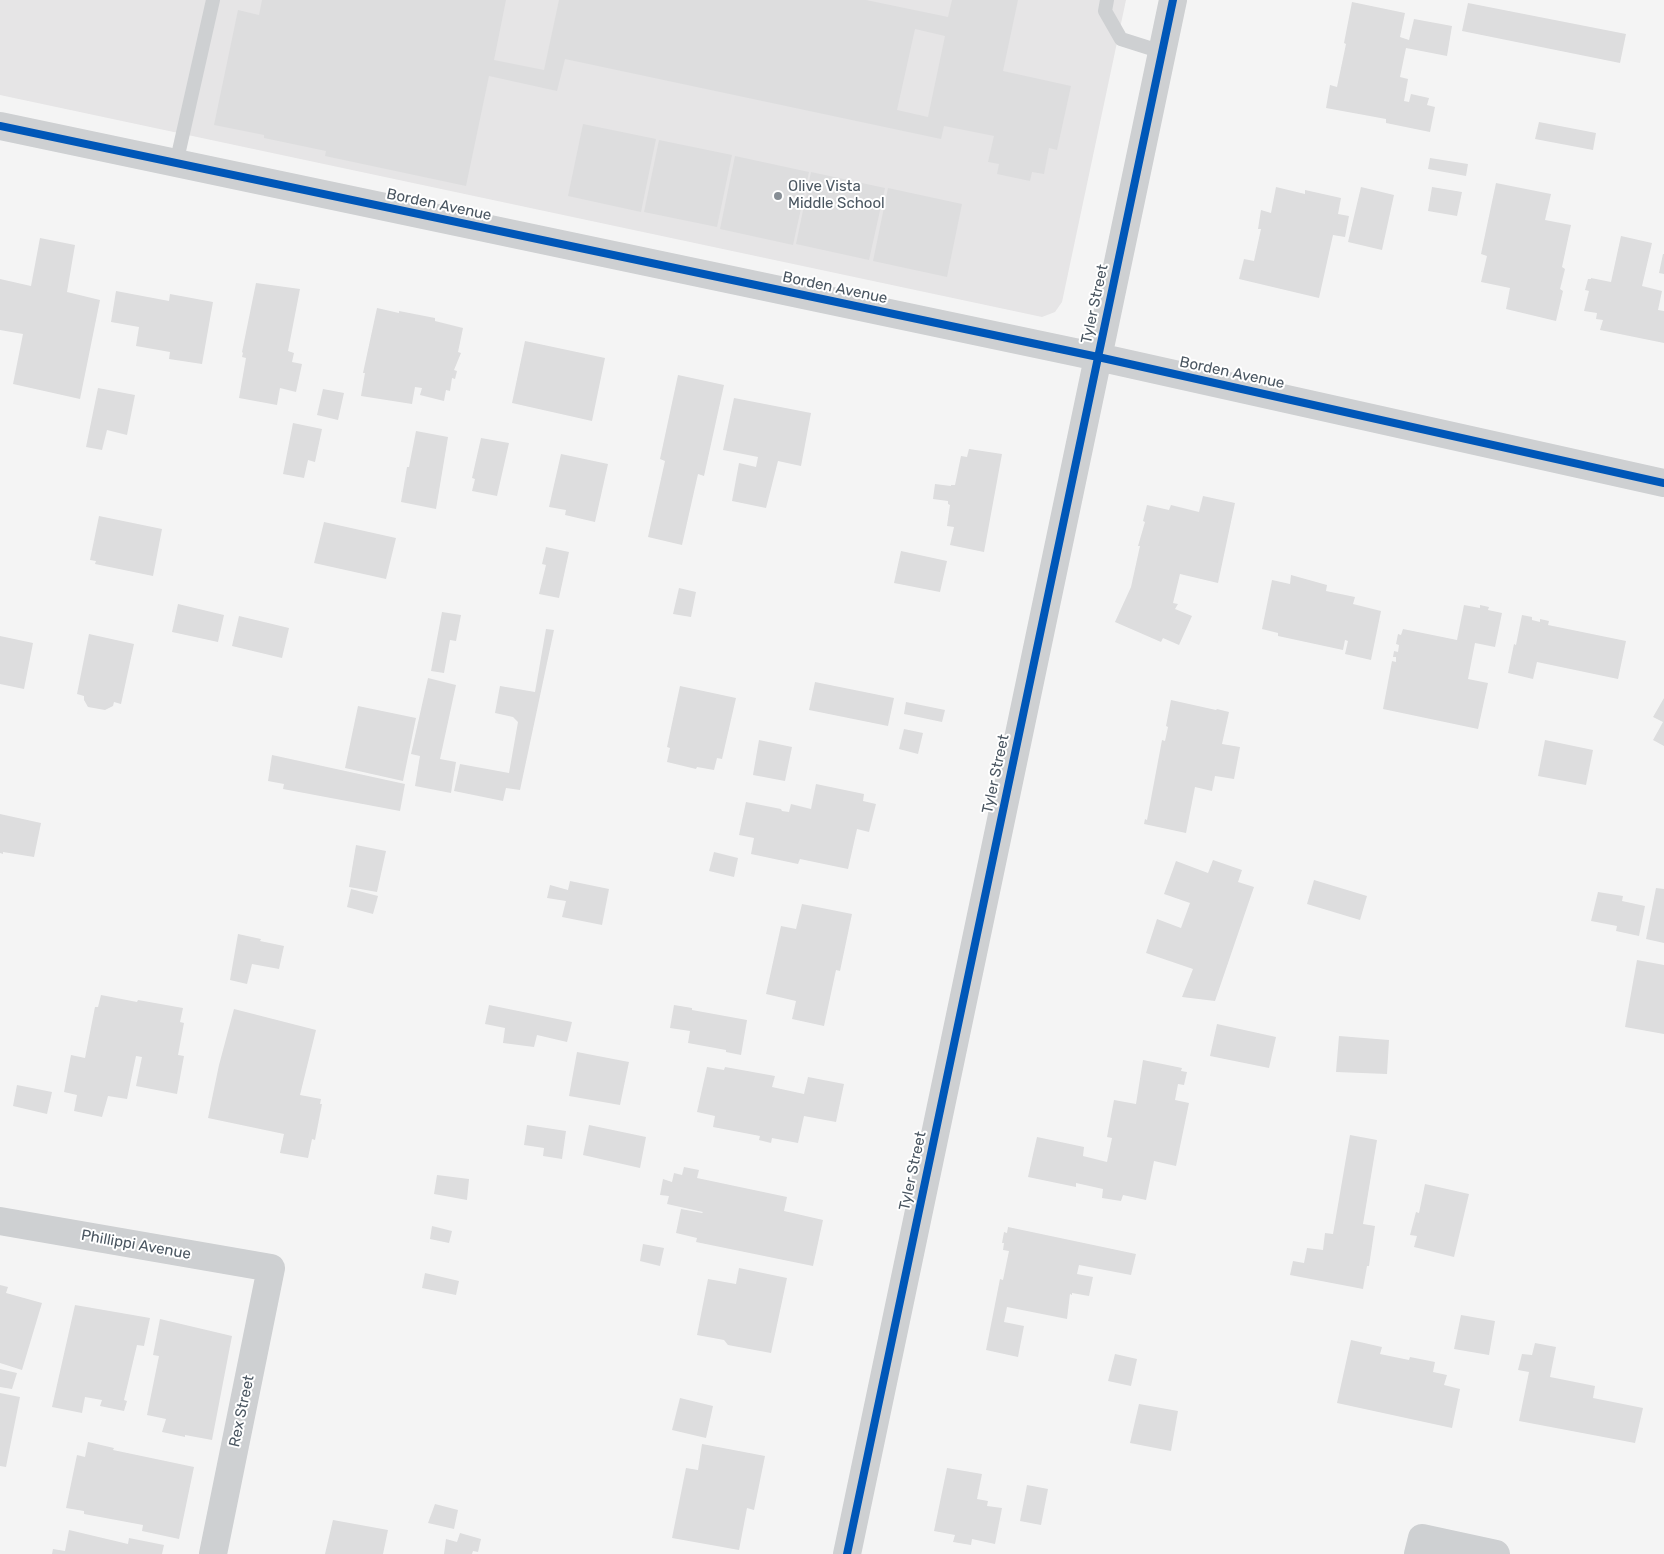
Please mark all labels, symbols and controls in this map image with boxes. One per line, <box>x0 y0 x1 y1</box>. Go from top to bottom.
place label: Olive Vista Middle School <box>788 178 885 213</box>
street label: Borden Avenue <box>385 185 493 225</box>
marker: Olive Vista Middle School <box>772 190 784 202</box>
street label: Tyler Street <box>1078 263 1112 345</box>
street label: Borden Avenue <box>781 268 889 308</box>
street label: Borden Avenue <box>1178 353 1286 393</box>
street label: Tyler Street <box>979 733 1013 815</box>
street label: Tyler Street <box>896 1130 930 1212</box>
street label: Phillippi Avenue <box>80 1226 192 1264</box>
street label: Rex Street <box>226 1373 258 1449</box>

